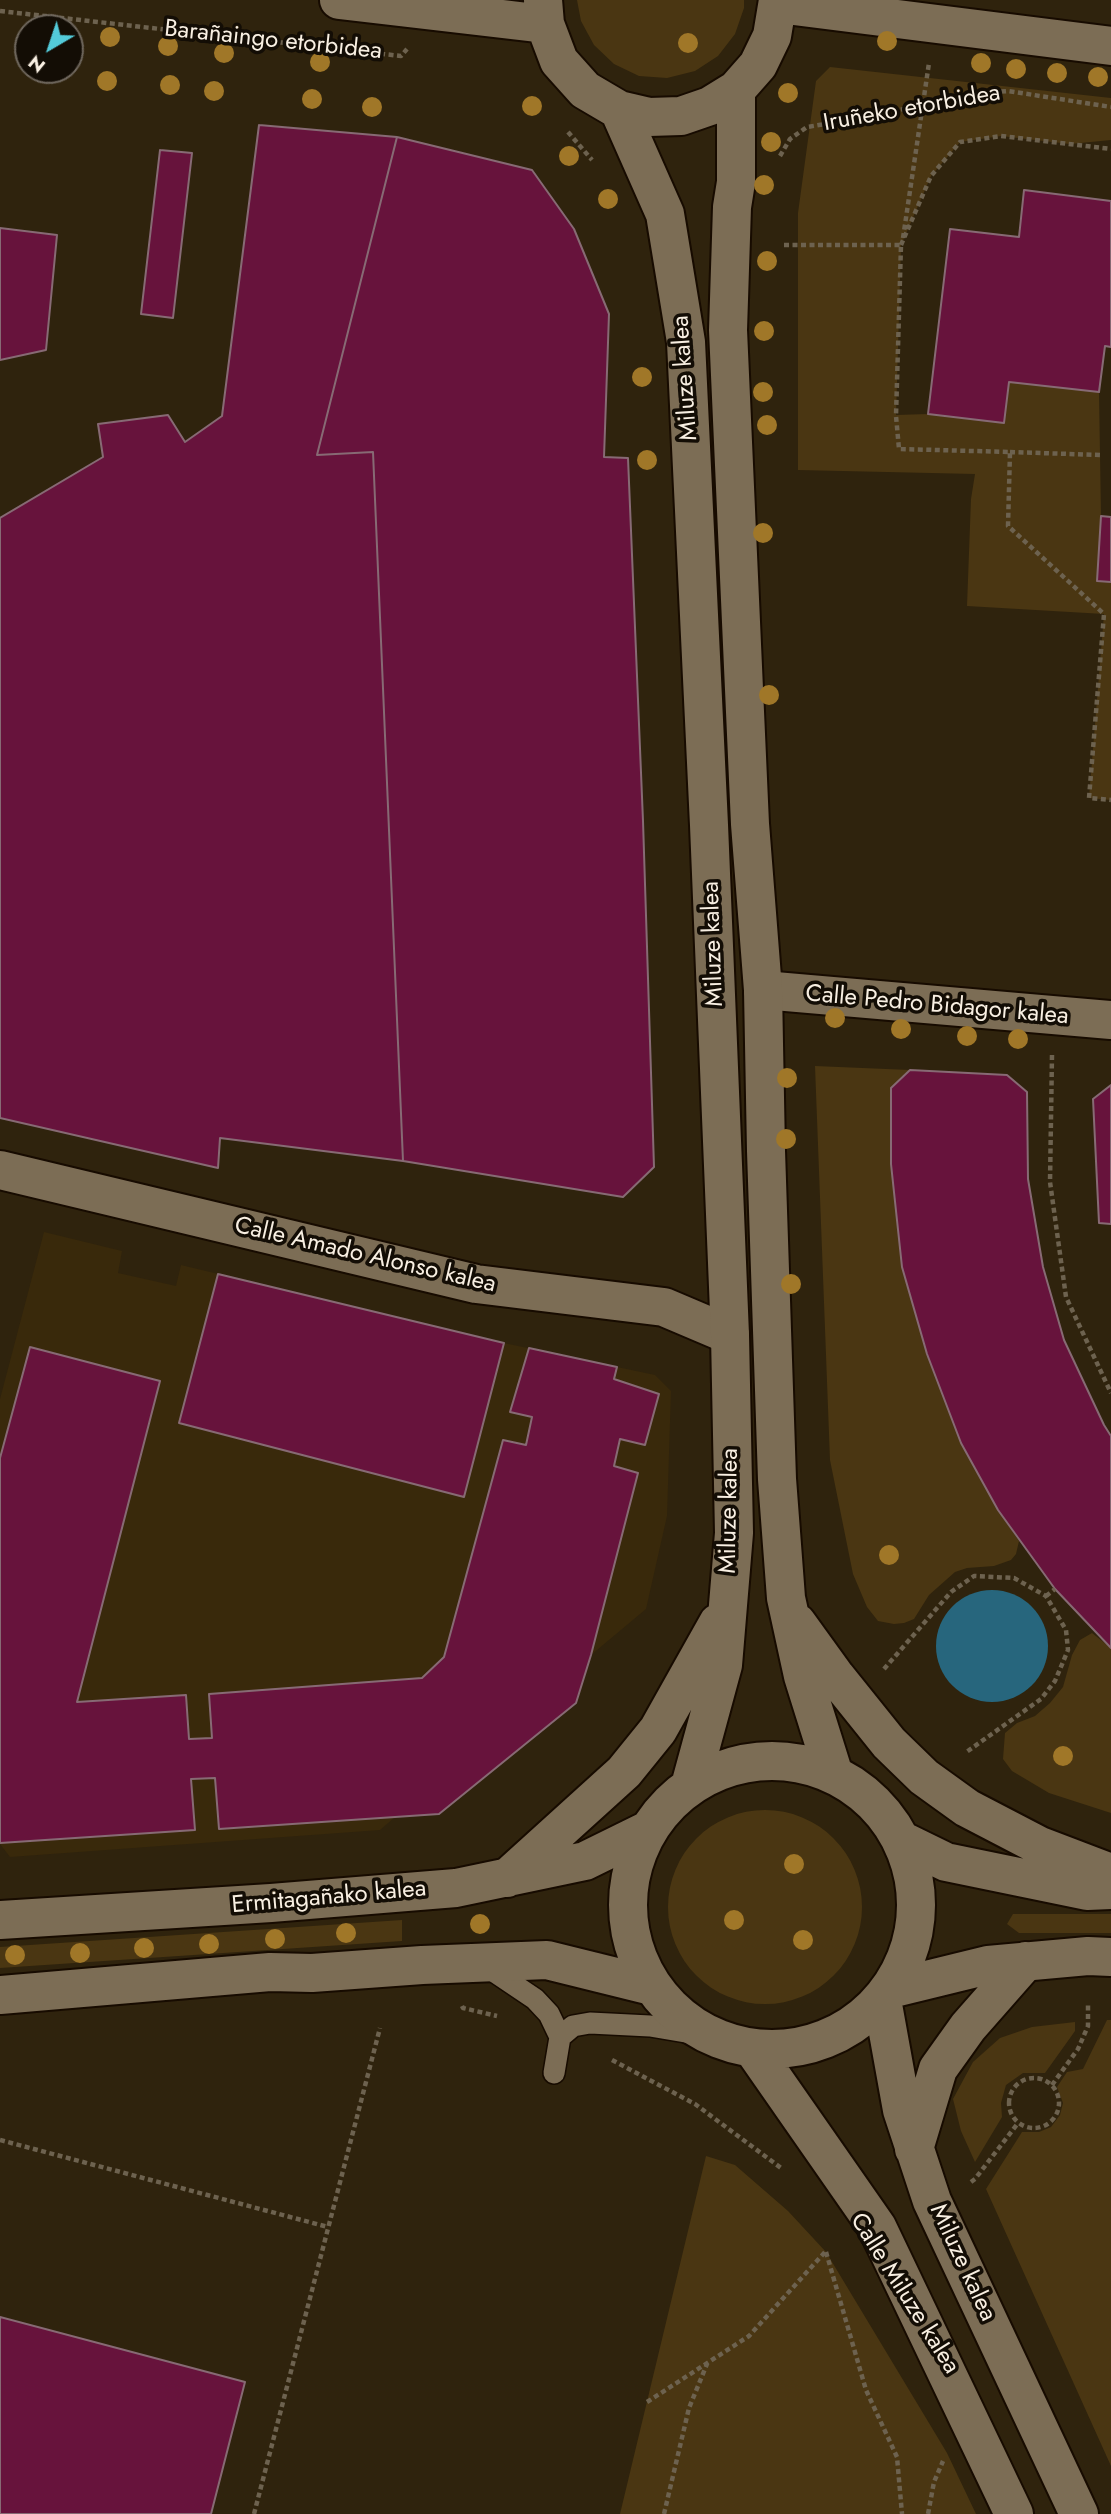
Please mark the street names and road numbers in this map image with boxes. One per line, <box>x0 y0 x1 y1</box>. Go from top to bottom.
street label: Barañaingo etorbidea <box>163 15 383 67</box>
street label: Iruñeko etorbidea <box>821 79 1003 139</box>
street label: Miluze kalea <box>667 314 705 442</box>
street label: Miluze kalea <box>697 881 731 1007</box>
street label: Calle Pedro Bidagor kalea <box>804 980 1070 1032</box>
street label: Calle Amado Alonso kalea <box>232 1212 498 1300</box>
street label: Miluze kalea <box>715 1448 745 1574</box>
street label: Ermitagañako kalea <box>231 1875 427 1921</box>
street label: Miluze kalea <box>922 2200 1002 2326</box>
street label: Calle Miluze kalea <box>843 2208 965 2380</box>

